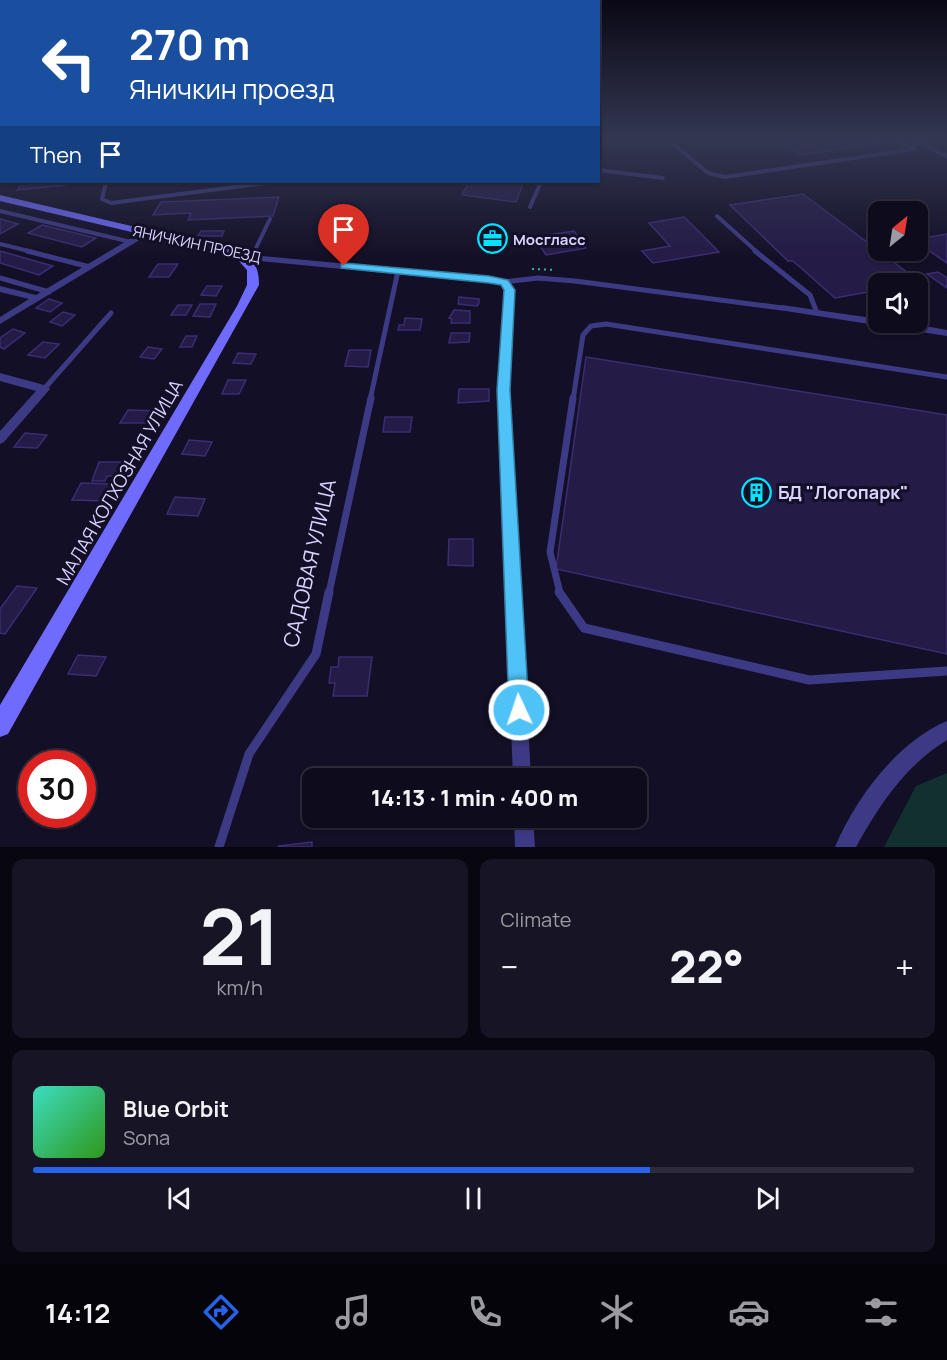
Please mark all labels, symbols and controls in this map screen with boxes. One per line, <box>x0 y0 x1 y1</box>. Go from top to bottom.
text: 270 m <box>129 15 250 73</box>
icon: left <box>30 24 108 102</box>
text: Яничкин проезд <box>129 70 335 107</box>
icon: arrive <box>94 138 127 171</box>
text: Then <box>30 140 82 170</box>
north arrow <box>868 201 928 261</box>
map controls <box>868 201 928 333</box>
pin <box>318 204 369 266</box>
icon: arrive <box>327 213 360 246</box>
street label: ЯНИЧКИН ПРОЕЗД <box>131 220 263 268</box>
office icon: Мосгласс <box>476 223 508 255</box>
place label: Мосгласс <box>513 229 586 250</box>
button: sound <box>868 273 928 333</box>
street label: МАЛАЯ КОЛХОЗНАЯ УЛИЦА <box>50 374 188 589</box>
street label: САДОВАЯ УЛИЦА <box>276 476 342 650</box>
building icon: БД "Логопарк" <box>741 476 773 508</box>
place label: БД "Логопарк" <box>778 480 908 504</box>
position arrow <box>487 678 551 742</box>
speed limit sign: 30 <box>18 750 96 828</box>
text: 14:13 · 1 min · 400 m <box>371 783 578 813</box>
text: 21 <box>199 882 280 988</box>
text: Climate <box>501 906 572 933</box>
text: 22° <box>669 935 744 997</box>
text: − <box>501 944 518 989</box>
text: + <box>895 944 914 989</box>
text: km/h <box>216 974 263 1001</box>
text: Blue Orbit <box>123 1094 229 1124</box>
text: Sona <box>123 1124 170 1151</box>
icon: previous <box>163 1182 196 1215</box>
icon: pause <box>457 1182 490 1215</box>
icon: next <box>751 1182 784 1215</box>
icon: directions <box>200 1291 242 1333</box>
icon: music <box>332 1291 374 1333</box>
icon: phone <box>464 1291 506 1333</box>
icon: climate <box>596 1291 638 1333</box>
icon: car <box>728 1291 770 1333</box>
icon: filters <box>860 1291 902 1333</box>
text: 14:12 <box>45 1294 110 1331</box>

